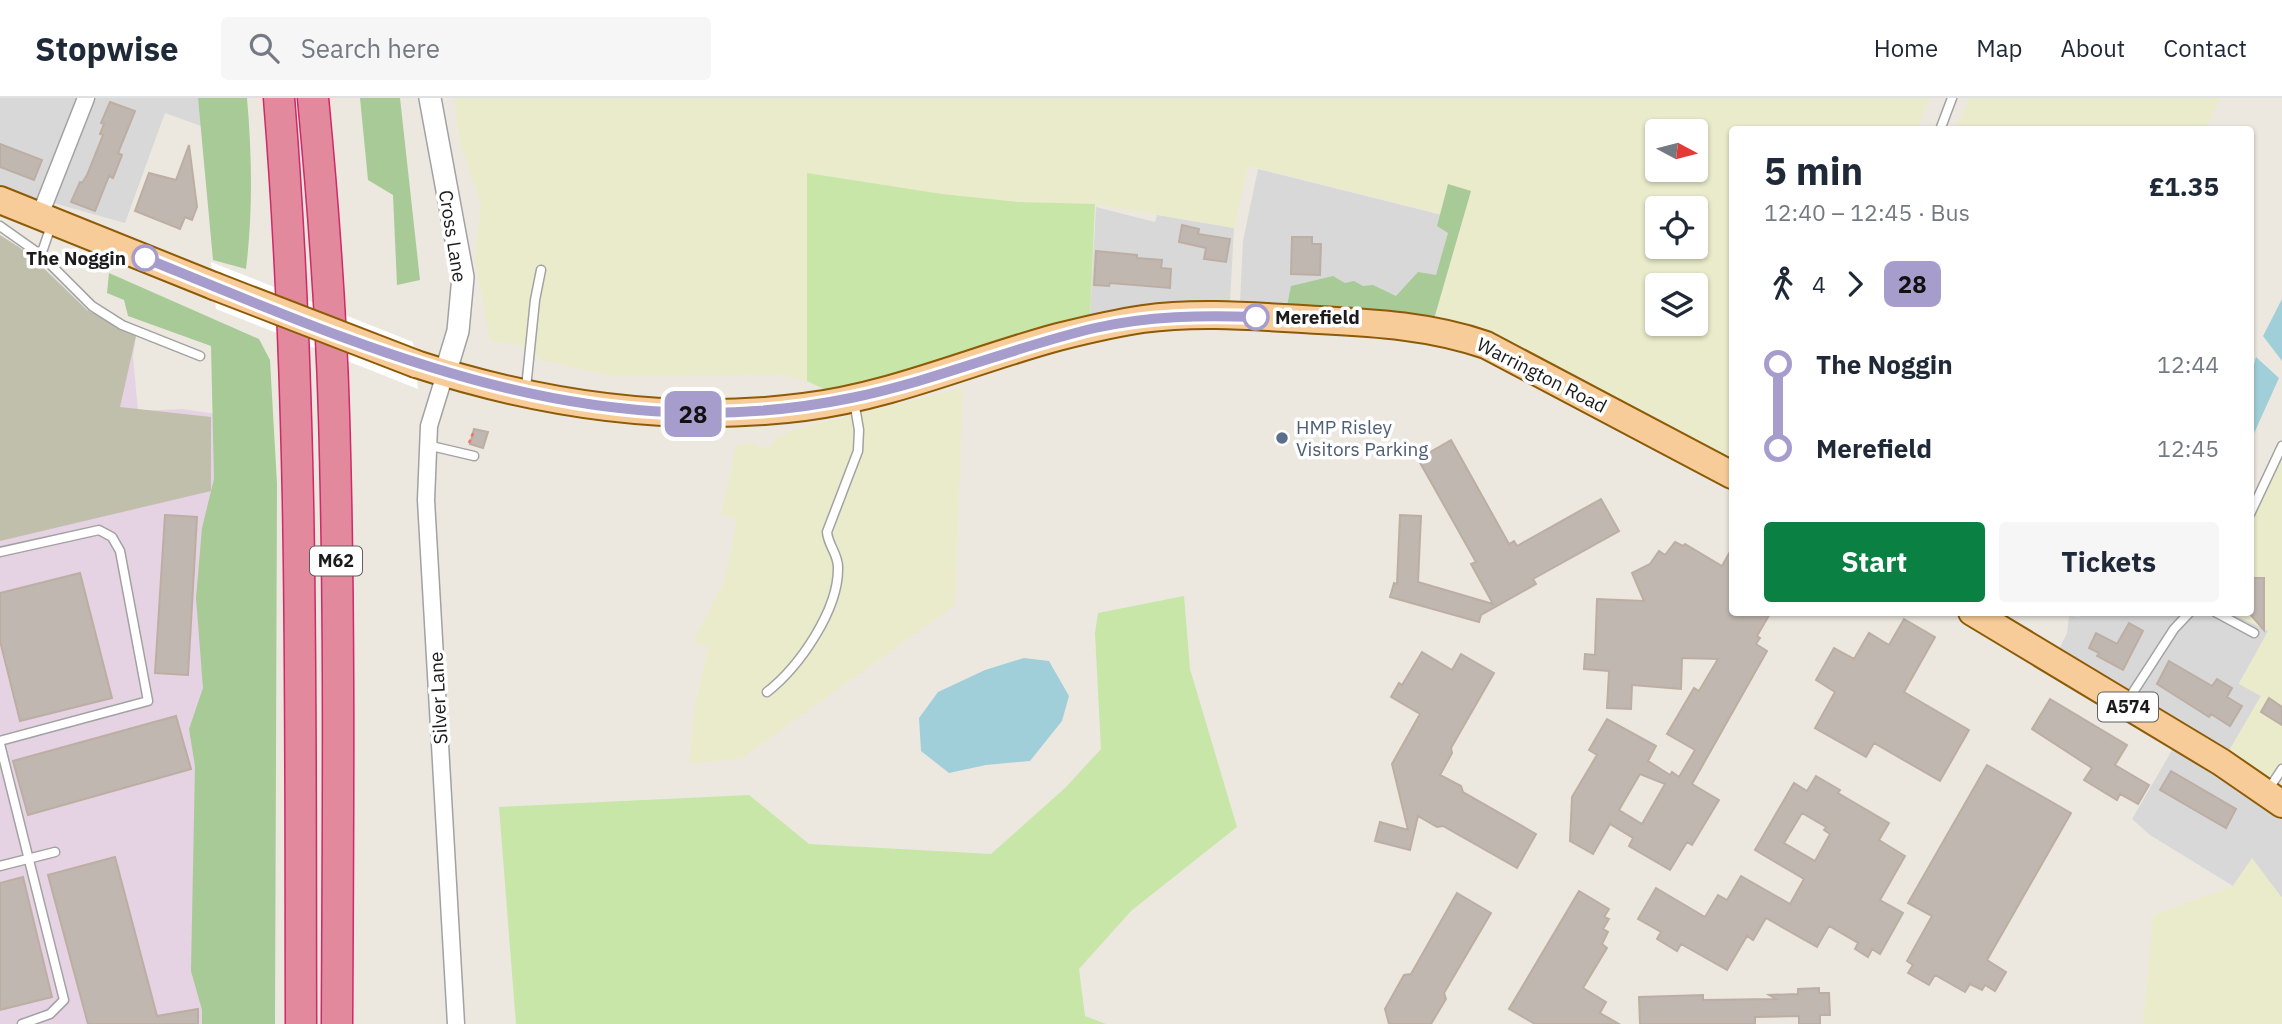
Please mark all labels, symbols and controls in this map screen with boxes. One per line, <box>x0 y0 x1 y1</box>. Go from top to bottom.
search box <box>221 17 711 80</box>
text: Stopwise <box>35 27 179 70</box>
icon: search <box>245 29 283 67</box>
text: Search here <box>301 31 440 65</box>
text: Home <box>1874 32 1938 64</box>
text: Map <box>1976 32 2022 64</box>
text: About <box>2060 32 2125 64</box>
text: Contact <box>2163 32 2247 64</box>
north arrow <box>1645 119 1708 182</box>
map controls <box>1645 119 1708 336</box>
text: 5 min <box>1764 146 1863 195</box>
text: £1.35 <box>2149 169 2219 203</box>
street label: Cross Lane <box>434 188 472 284</box>
button: locate <box>1645 196 1708 259</box>
text: 12:40 – 12:45 · Bus <box>1764 197 1970 227</box>
marker: The Noggin <box>132 245 158 271</box>
place label: The Noggin <box>26 246 126 270</box>
icon: walk <box>1764 265 1802 303</box>
icon: forward <box>1836 265 1874 303</box>
text: 28 <box>1898 268 1927 300</box>
text: 4 <box>1812 269 1826 299</box>
button: layers <box>1645 273 1708 336</box>
marker: Merefield <box>1243 304 1269 330</box>
place label: Merefield <box>1275 305 1360 329</box>
street label: Warrington Road <box>1473 332 1611 418</box>
text: The Noggin <box>1816 347 1953 381</box>
text: 12:44 <box>2157 349 2219 379</box>
line badge: 28 <box>662 391 724 437</box>
text: 28 <box>679 398 707 430</box>
place label: HMP Risley Visitors Parking <box>1296 415 1428 461</box>
marker: HMP Risley Visitors Parking <box>1274 430 1290 446</box>
text: Merefield <box>1816 431 1932 465</box>
text: 12:45 <box>2157 433 2219 463</box>
button: Start <box>1764 522 1985 602</box>
button: Tickets <box>1999 522 2219 602</box>
road number: M62 <box>310 546 362 575</box>
street label: Silver Lane <box>424 651 452 745</box>
road number: A574 <box>2098 692 2158 722</box>

